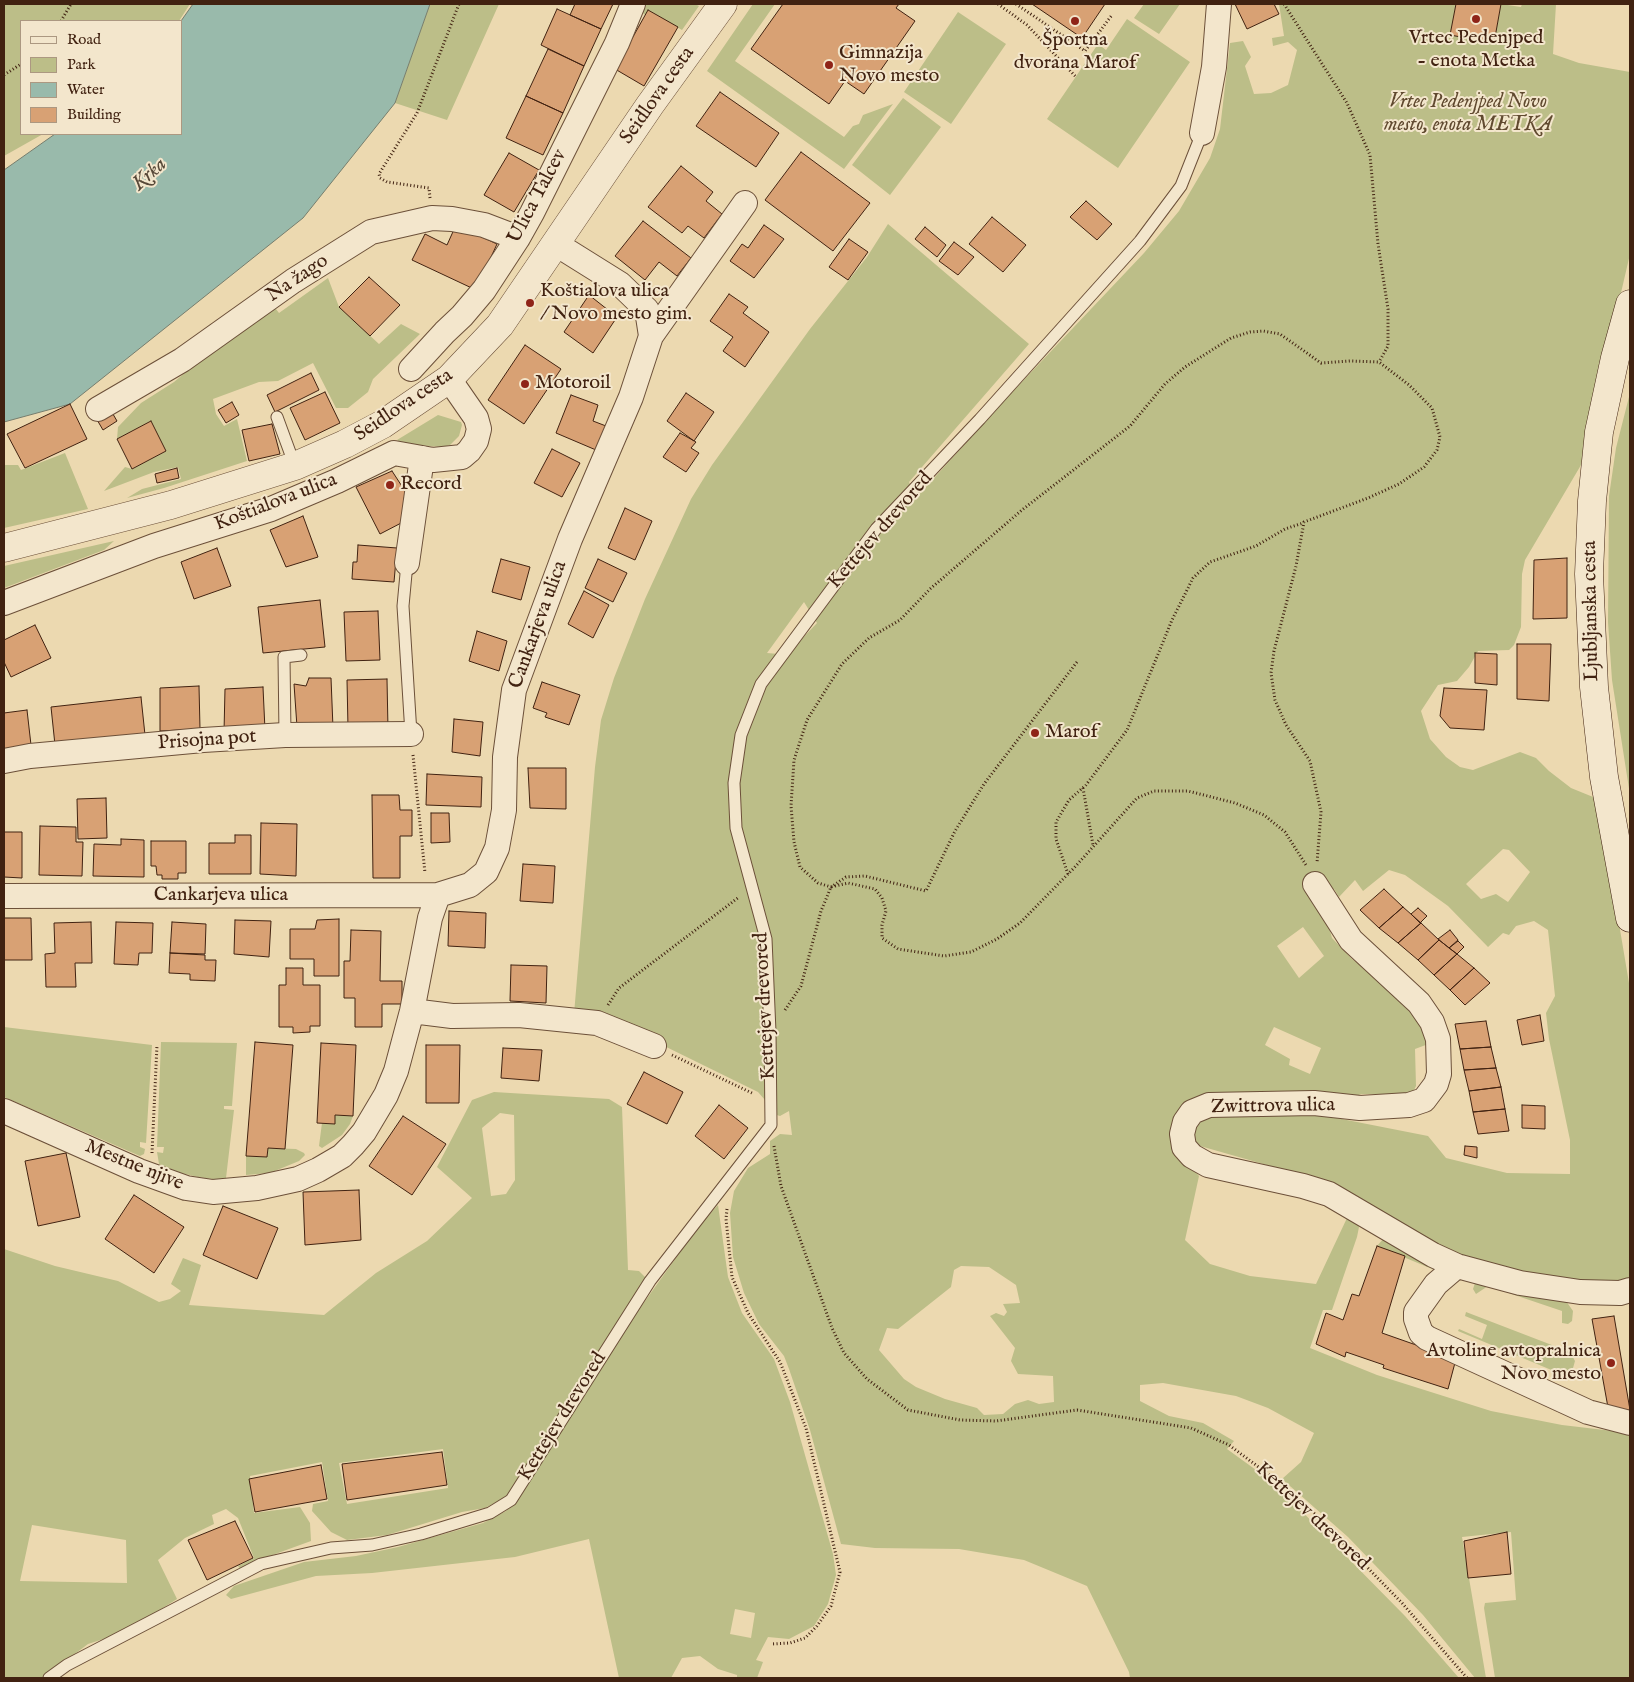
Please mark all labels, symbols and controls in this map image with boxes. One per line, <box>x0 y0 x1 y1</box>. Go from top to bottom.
marker: Vrtec Pedenjped - enota Metka <box>1470 13 1482 25</box>
marker: Športna dvorana Marof <box>1069 15 1081 27</box>
legend <box>20 20 182 135</box>
place label: Vrtec Pedenjped - enota Metka <box>1409 27 1543 74</box>
place label: Športna dvorana Marof <box>1014 29 1136 76</box>
text: Road <box>67 30 101 49</box>
place label: Gimnazija Novo mesto <box>839 42 939 89</box>
street label: Seidlova cesta <box>616 43 700 149</box>
text: Park <box>67 55 96 74</box>
marker: Gimnazija Novo mesto <box>823 59 835 71</box>
text: Water <box>67 80 104 99</box>
park label: Vrtec Pedenjped Novo mesto, enota METKA <box>1384 91 1552 138</box>
text: Building <box>67 105 121 124</box>
street label: Ulica Talcev <box>503 146 573 248</box>
water label: Krka <box>127 153 173 197</box>
street label: Na žago <box>263 250 333 308</box>
place label: Koštialova ulica / Novo mesto gim. <box>540 280 692 327</box>
marker: Koštialova ulica / Novo mesto gim. <box>524 297 536 309</box>
street label: Seidlova cesta <box>350 364 458 448</box>
place label: Motoroil <box>535 372 611 396</box>
marker: Motoroil <box>519 378 531 390</box>
street label: Kettejev drevored <box>824 467 938 595</box>
street label: Koštialova ulica <box>211 469 341 537</box>
place label: Record <box>400 473 462 497</box>
marker: Record <box>384 479 396 491</box>
street label: Ljubljanska cesta <box>1579 541 1605 681</box>
street label: Cankarjeva ulica <box>505 558 573 692</box>
place label: Marof <box>1045 721 1098 745</box>
street label: Prisojna pot <box>157 726 257 756</box>
marker: Marof <box>1029 727 1041 739</box>
street label: Cankarjeva ulica <box>154 884 288 908</box>
street label: Kettejev drevored <box>750 932 782 1080</box>
street label: Zwittrova ulica <box>1211 1094 1335 1120</box>
street label: Mestne njive <box>81 1135 187 1197</box>
place label: Avtoline avtopralnica Novo mesto <box>1426 1340 1601 1387</box>
street label: Kettejev drevored <box>514 1348 612 1486</box>
marker: Avtoline avtopralnica Novo mesto <box>1605 1357 1617 1369</box>
street label: Kettejev drevored <box>1250 1458 1374 1576</box>

